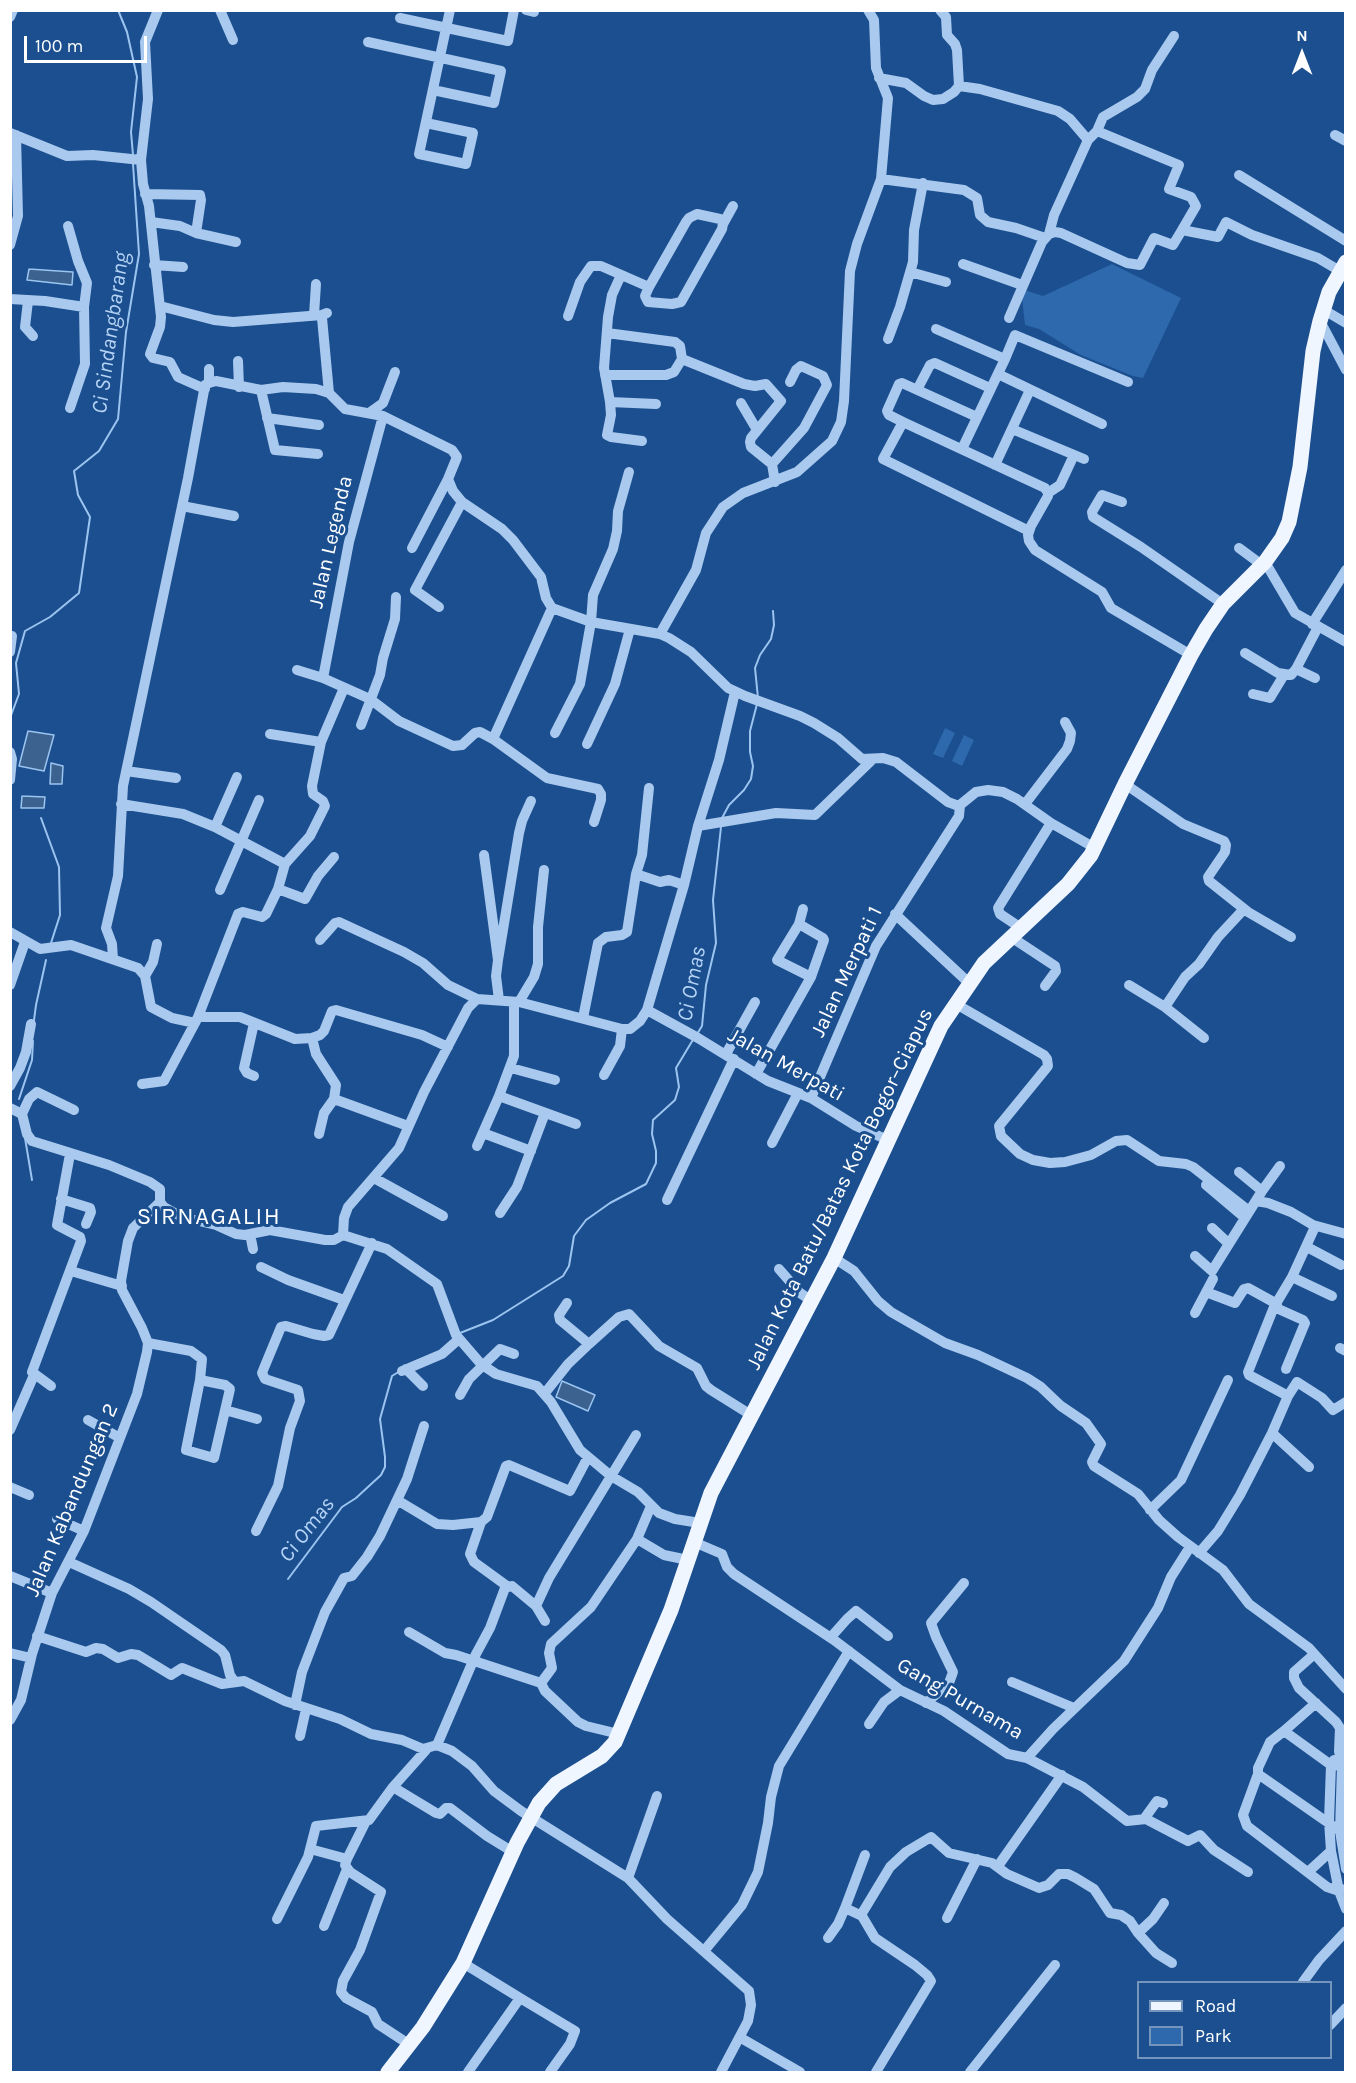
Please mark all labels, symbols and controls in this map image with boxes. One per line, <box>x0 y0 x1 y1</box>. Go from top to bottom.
scale bar <box>27 24 150 62</box>
north arrow <box>1272 24 1332 84</box>
text: N <box>1296 26 1308 45</box>
text: 100 m <box>35 35 83 57</box>
water label: Ci Sindangbarang <box>87 250 135 416</box>
street label: Jalan Legenda <box>304 473 358 611</box>
street label: Jalan Merpati 1 <box>806 903 888 1041</box>
water label: Ci Omas <box>672 944 712 1024</box>
street label: Jalan Kota Batu/Batas Kota Bogor–Ciapus <box>741 1004 939 1374</box>
street label: Jalan Merpati <box>723 1023 849 1107</box>
district label: SIRNAGALIH <box>137 1203 281 1231</box>
street label: Jalan Kabandungan 2 <box>20 1400 124 1600</box>
water label: Ci Omas <box>273 1492 341 1568</box>
street label: Gang Purnama <box>892 1653 1028 1745</box>
legend <box>1137 1981 1332 2059</box>
text: Road <box>1195 1995 1236 2017</box>
text: Park <box>1195 2025 1232 2047</box>

